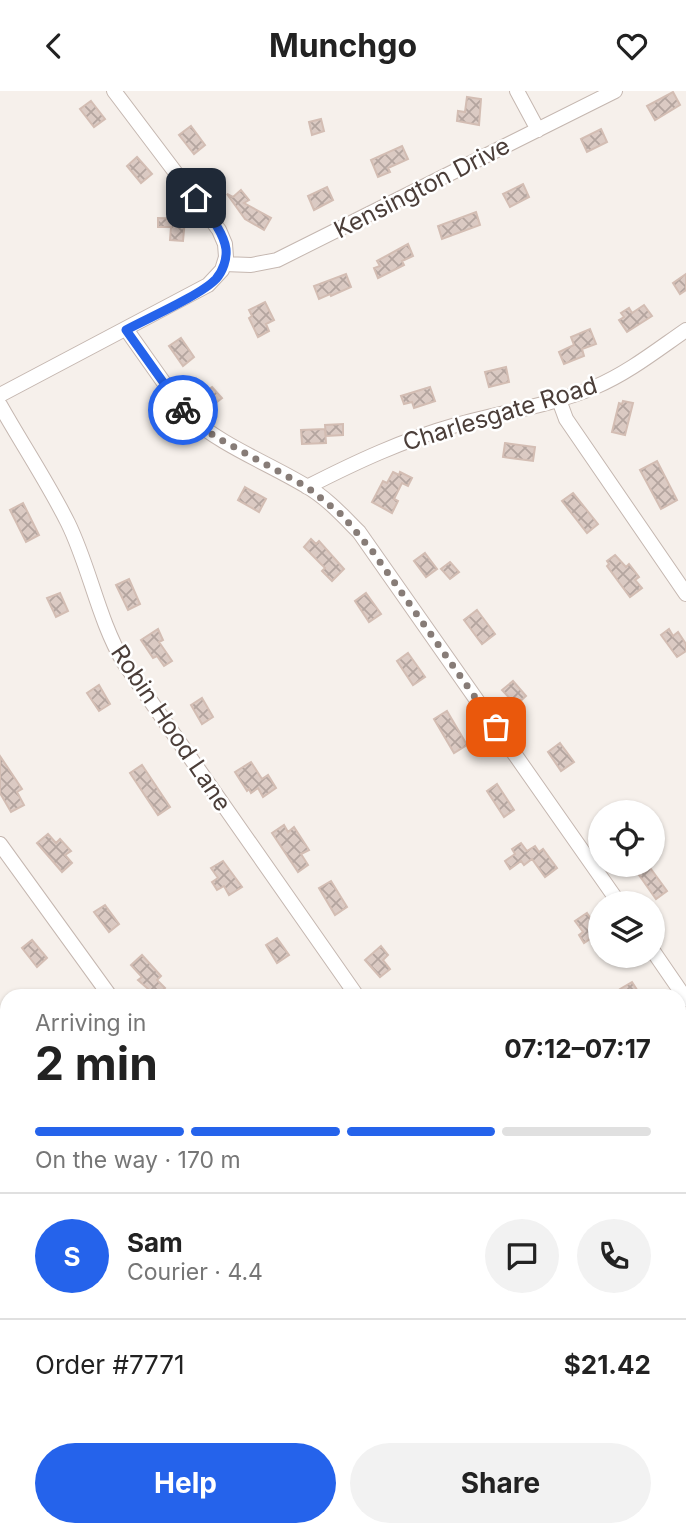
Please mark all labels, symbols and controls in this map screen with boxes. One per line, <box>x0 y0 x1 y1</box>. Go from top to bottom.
text: Munchgo <box>269 26 417 65</box>
icon: back <box>35 27 73 65</box>
icon: heart <box>613 27 651 65</box>
street label: Kensington Drive <box>329 131 514 244</box>
pin <box>166 168 226 228</box>
icon: home <box>177 179 215 217</box>
street label: Charlesgate Road <box>399 370 600 457</box>
courier <box>148 375 218 445</box>
icon: bike <box>164 391 202 429</box>
street label: Robin Hood Lane <box>105 639 238 816</box>
pin <box>466 697 526 757</box>
icon: bag <box>477 708 515 746</box>
map controls <box>588 800 665 968</box>
button: locate <box>588 800 665 877</box>
button: layers <box>588 891 665 968</box>
text: Arriving in <box>35 1009 146 1037</box>
text: 07:12–07:17 <box>504 1033 651 1064</box>
text: 2 min <box>35 1035 158 1091</box>
text: On the way · 170 m <box>35 1146 241 1174</box>
button: chat <box>485 1219 559 1293</box>
button: phone <box>577 1219 651 1293</box>
text: Sam <box>127 1227 183 1258</box>
text: S <box>63 1241 81 1272</box>
text: Courier · 4.4 <box>127 1258 263 1286</box>
text: Order #7771 <box>35 1349 185 1380</box>
text: $21.42 <box>564 1349 651 1380</box>
button: Help <box>35 1443 336 1523</box>
button: Share <box>350 1443 651 1523</box>

